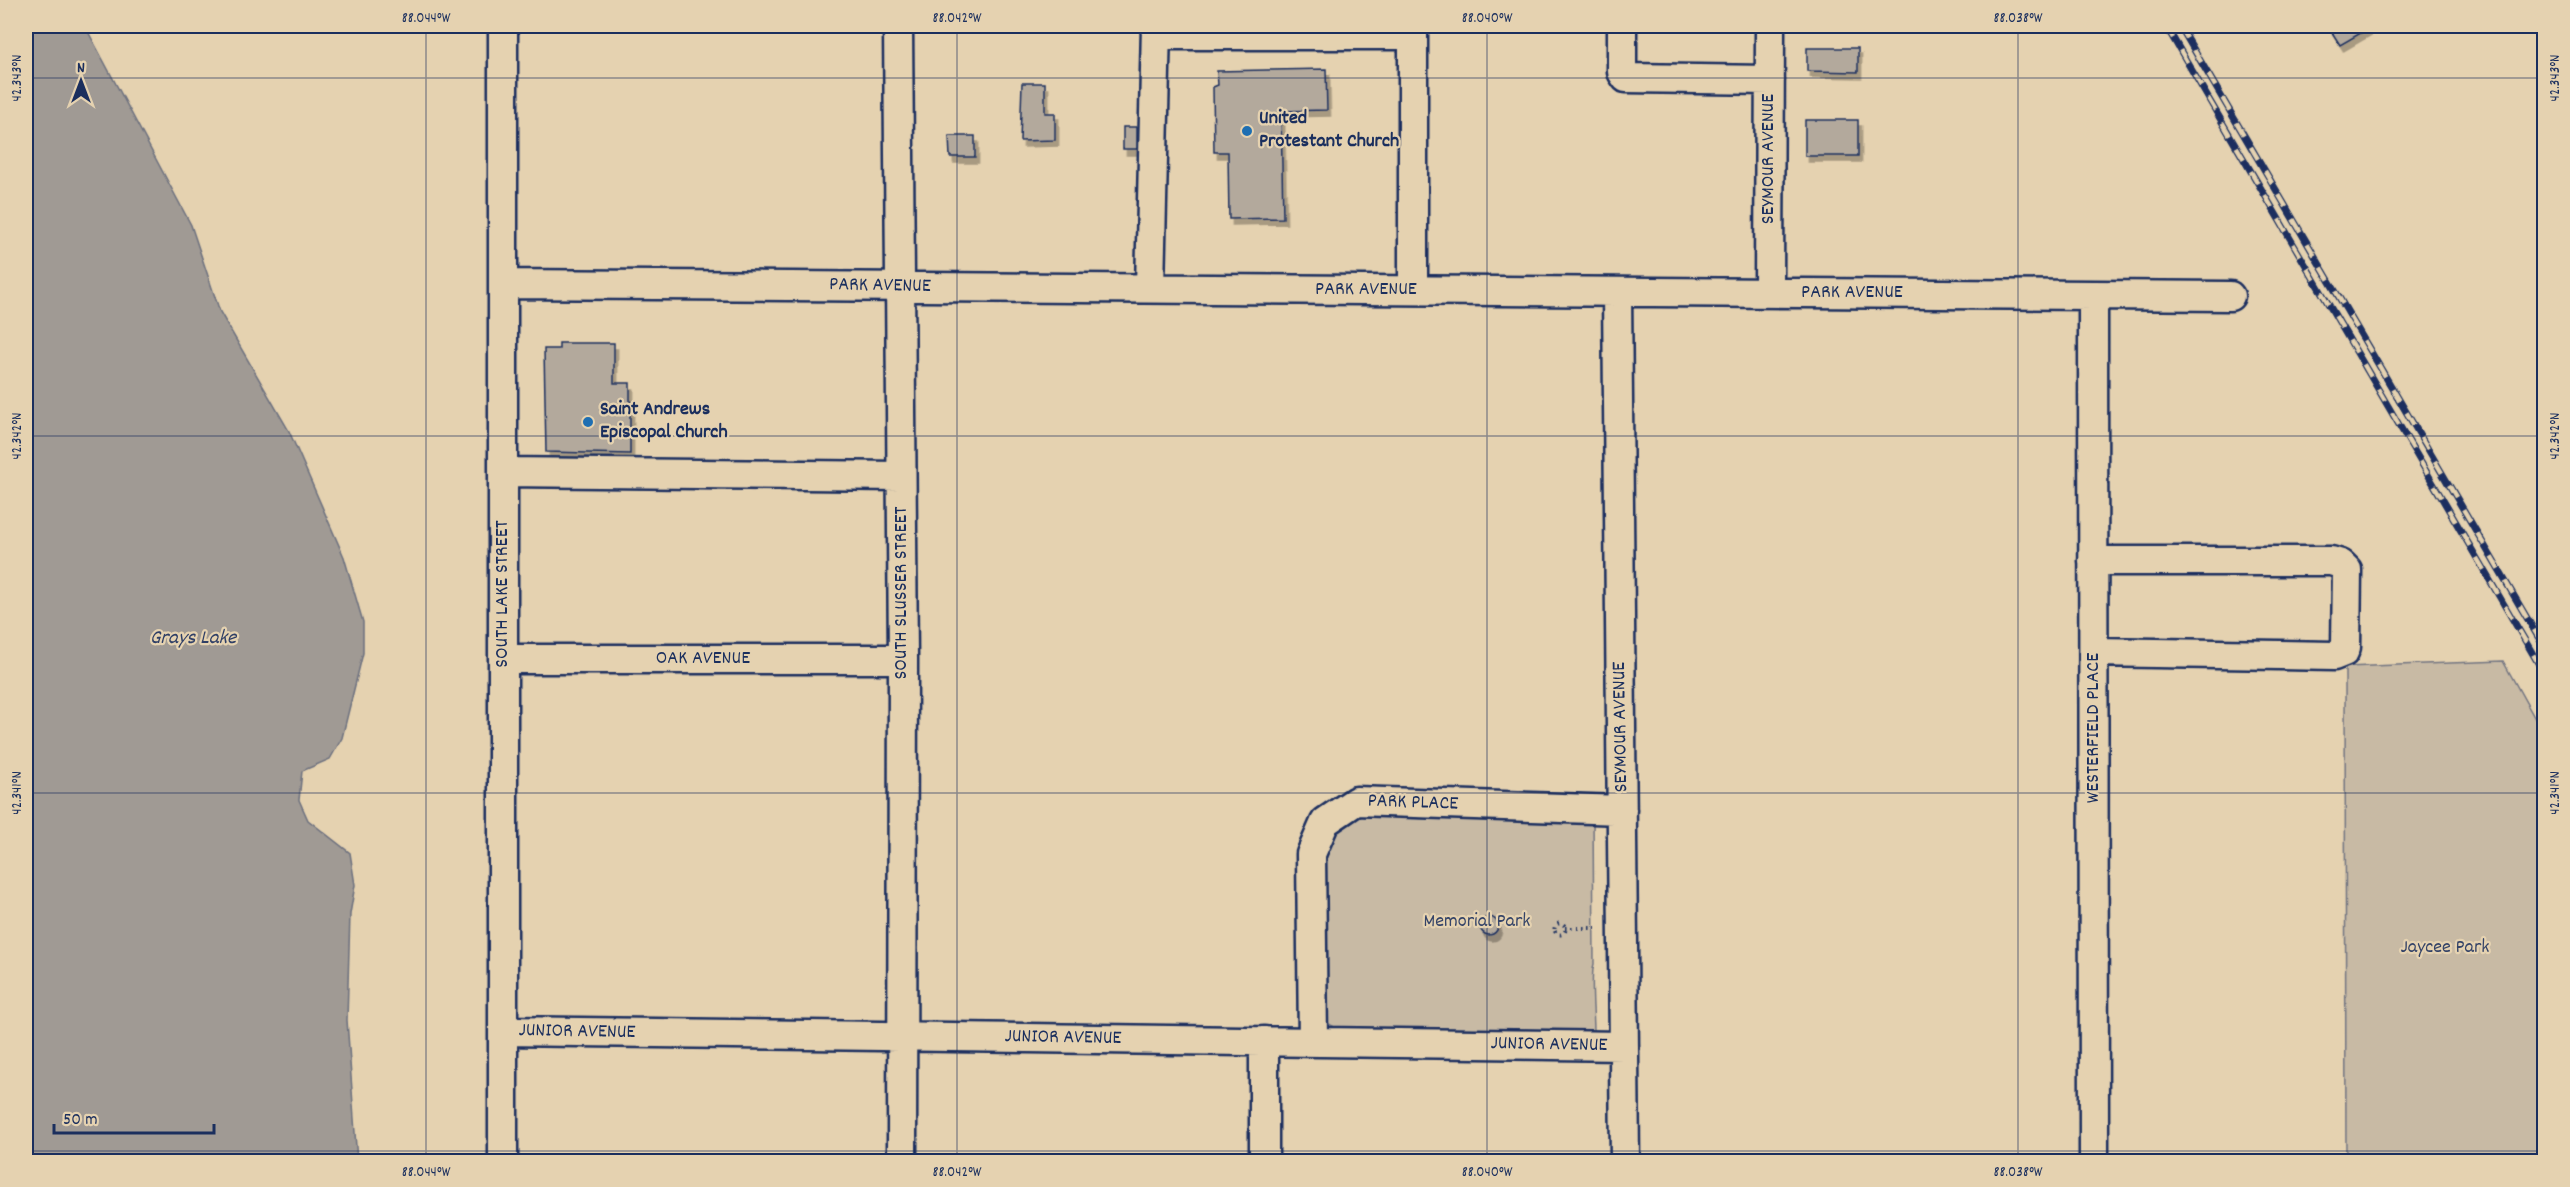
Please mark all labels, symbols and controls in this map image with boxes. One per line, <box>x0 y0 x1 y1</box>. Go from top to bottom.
text: 88.044°W <box>402 8 451 30</box>
text: 88.042°W <box>933 8 982 30</box>
text: 88.040°W <box>1462 8 1513 30</box>
text: 88.038°W <box>1994 8 2043 30</box>
north arrow <box>51 51 111 111</box>
text: 42.343°N <box>7 54 29 102</box>
text: 42.343°N <box>2545 54 2567 102</box>
text: N <box>77 57 85 80</box>
street label: SEYMOUR AVENUE <box>1755 94 1783 224</box>
place label: United Protestant Church <box>1259 105 1399 156</box>
marker: United Protestant Church <box>1240 124 1254 138</box>
street label: PARK AVENUE <box>829 271 931 301</box>
street label: PARK AVENUE <box>1315 276 1417 304</box>
street label: PARK AVENUE <box>1801 279 1903 307</box>
place label: Saint Andrews Episcopal Church <box>600 396 728 447</box>
text: 42.342°N <box>7 413 29 459</box>
text: 42.342°N <box>2545 413 2567 459</box>
marker: Saint Andrews Episcopal Church <box>581 415 595 429</box>
street label: SOUTH SLUSSER STREET <box>888 506 916 680</box>
street label: SOUTH LAKE STREET <box>489 520 517 668</box>
water label: Grays Lake <box>150 624 238 654</box>
street label: OAK AVENUE <box>656 645 750 673</box>
street label: WESTERFIELD PLACE <box>2080 653 2108 803</box>
street label: SEYMOUR AVENUE <box>1606 661 1636 793</box>
text: 42.341°N <box>7 771 29 815</box>
text: 42.341°N <box>2545 771 2567 815</box>
street label: PARK PLACE <box>1367 787 1459 819</box>
park label: Memorial Park <box>1423 908 1531 936</box>
park label: Jaycee Park <box>2400 934 2490 962</box>
street label: JUNIOR AVENUE <box>518 1017 636 1047</box>
street label: JUNIOR AVENUE <box>1004 1023 1122 1053</box>
street label: JUNIOR AVENUE <box>1490 1030 1608 1060</box>
scale bar <box>54 1097 214 1135</box>
text: 50 m <box>63 1108 98 1133</box>
text: 88.044°W <box>402 1162 451 1184</box>
text: 88.042°W <box>933 1162 982 1184</box>
text: 88.040°W <box>1462 1162 1513 1184</box>
text: 88.038°W <box>1994 1162 2043 1184</box>

